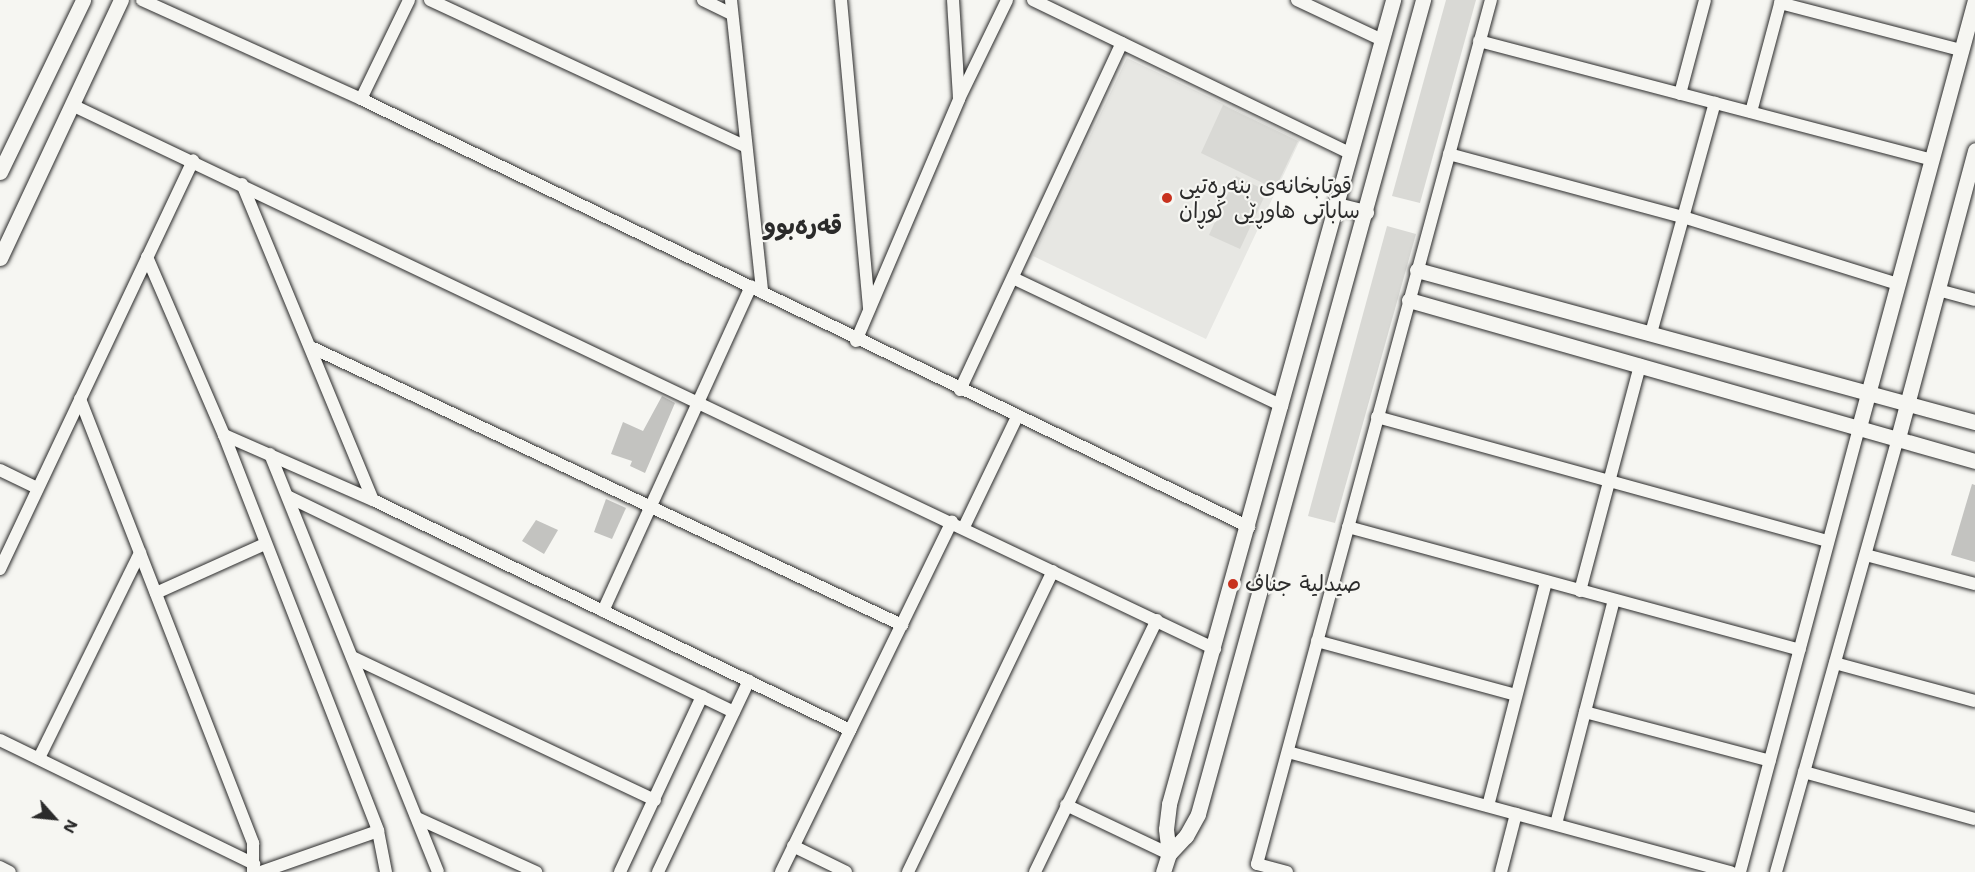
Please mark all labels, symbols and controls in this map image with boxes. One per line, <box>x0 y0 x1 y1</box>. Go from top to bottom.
place label: قوتابخانەی بنەڕەتیی ساباتی هاوڕێی کوڕان <box>1179 172 1360 224</box>
marker: قوتابخانەی بنەڕەتیی ساباتی هاوڕێی کوڕان <box>1160 191 1174 205</box>
district label: قەرەبوو <box>764 213 842 241</box>
place label: صيدلية جناف <box>1245 571 1361 597</box>
marker: صيدلية جناف <box>1226 577 1240 591</box>
north arrow <box>24 788 84 848</box>
text: N <box>58 816 83 837</box>

